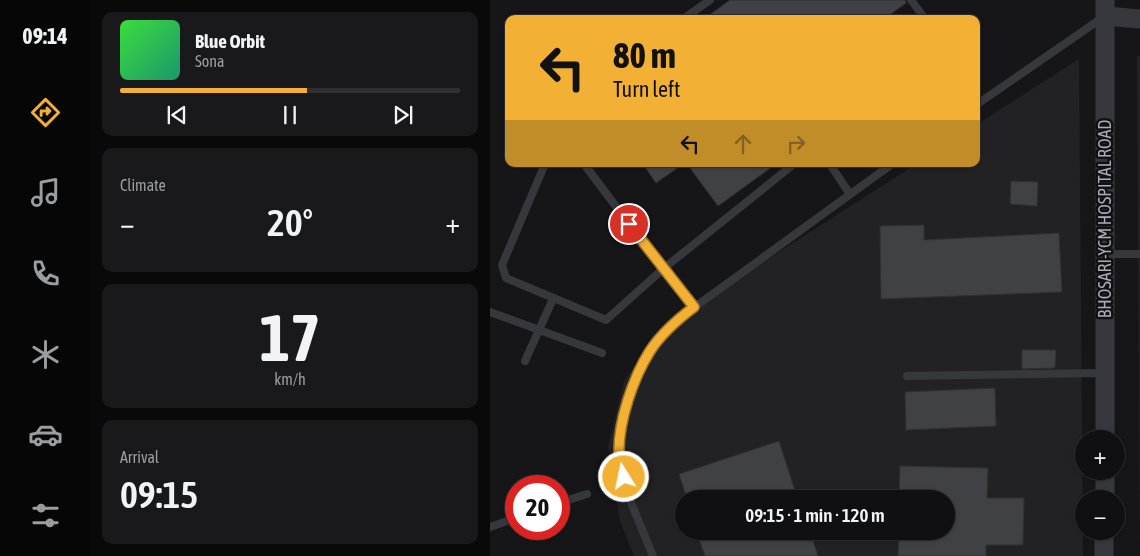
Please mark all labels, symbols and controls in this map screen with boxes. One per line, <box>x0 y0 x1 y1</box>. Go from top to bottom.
text: 09:14 <box>22 23 68 49</box>
text: Blue Orbit <box>195 30 265 52</box>
icon: left <box>530 35 595 100</box>
text: 80 m <box>613 35 676 75</box>
text: Sona <box>195 52 224 70</box>
text: Turn left <box>613 76 680 102</box>
icon: directions <box>28 95 63 130</box>
icon: previous <box>163 101 191 129</box>
icon: pause <box>276 101 304 129</box>
icon: next <box>389 101 417 129</box>
street label: BHOSARI-YCM HOSPITAL ROAD <box>1094 120 1115 318</box>
icon: left <box>676 130 704 158</box>
icon: ahead <box>729 130 757 158</box>
icon: right <box>782 130 810 158</box>
icon: music <box>28 175 63 210</box>
text: Climate <box>120 176 166 194</box>
text: 20° <box>267 201 313 244</box>
pin <box>608 203 650 245</box>
text: − <box>120 207 135 239</box>
text: + <box>445 207 460 239</box>
icon: arrive <box>615 210 643 238</box>
icon: phone <box>28 256 63 291</box>
text: 17 <box>259 300 321 375</box>
icon: climate <box>28 337 63 372</box>
text: km/h <box>274 370 306 388</box>
icon: car <box>28 417 63 452</box>
map controls <box>1075 430 1125 540</box>
button: + <box>1075 430 1125 480</box>
text: Arrival <box>120 448 159 466</box>
position arrow <box>597 450 649 502</box>
text: 09:15 <box>120 473 198 516</box>
speed limit sign: 20 <box>505 475 570 540</box>
button: − <box>1075 490 1125 540</box>
icon: filters <box>28 498 63 533</box>
text: 09:15 · 1 min · 120 m <box>745 504 885 526</box>

